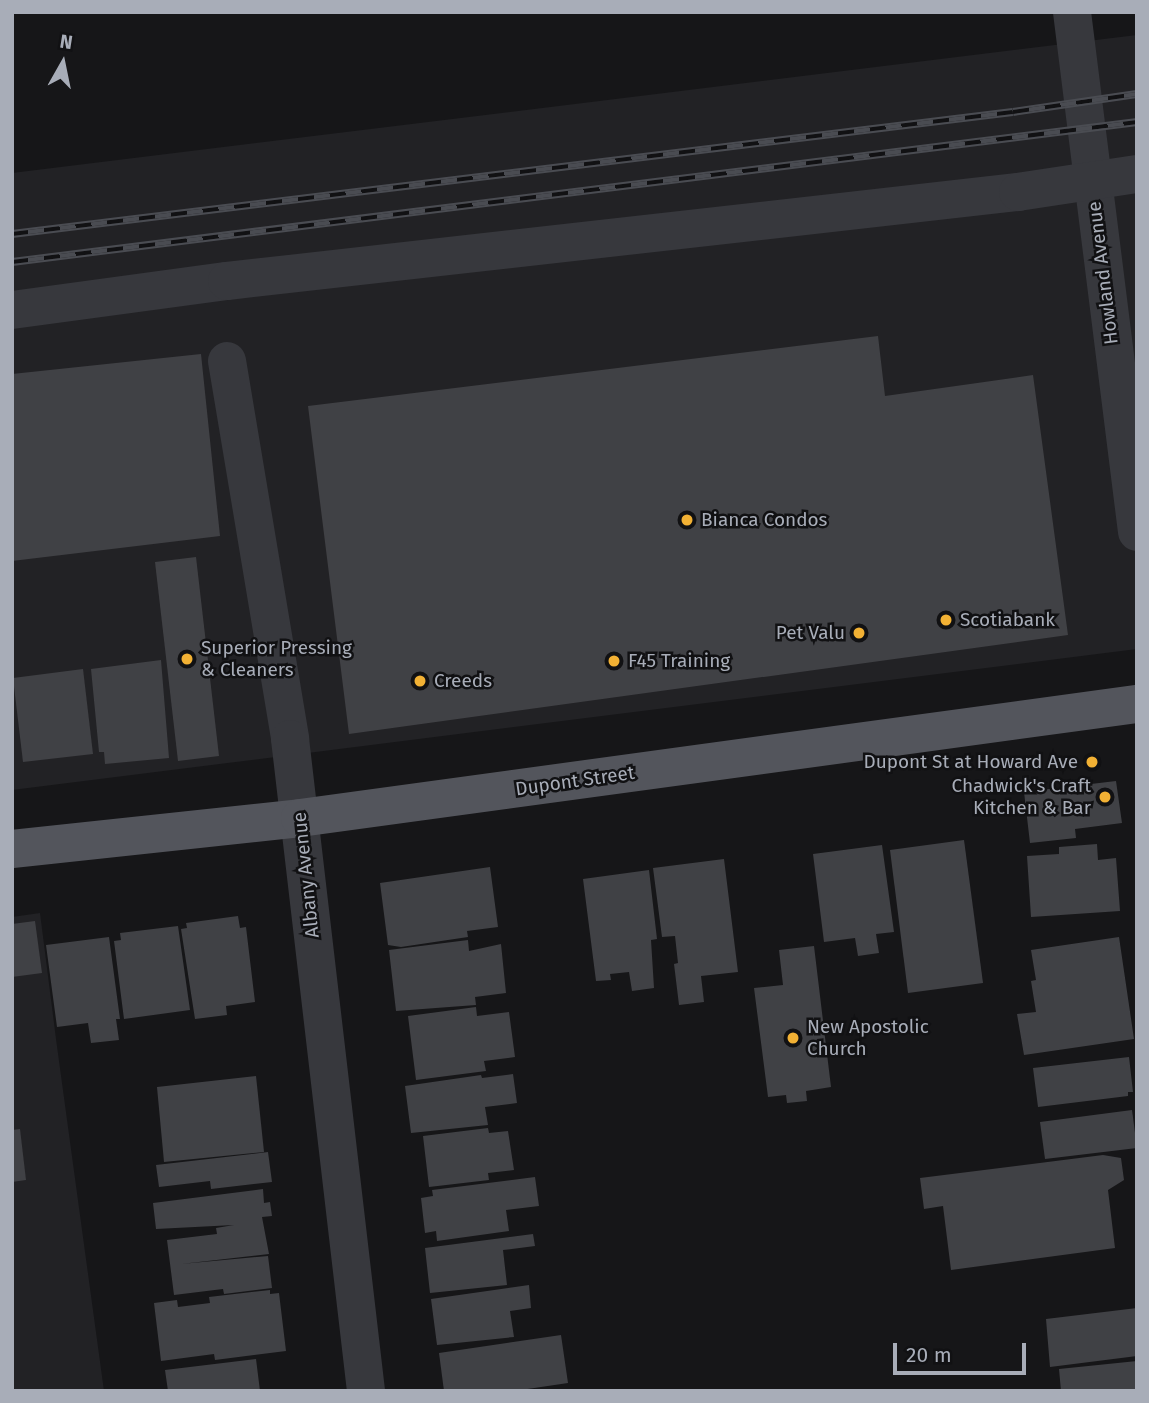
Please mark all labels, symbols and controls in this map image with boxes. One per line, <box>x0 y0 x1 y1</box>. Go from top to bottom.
north arrow <box>28 28 98 98</box>
text: N <box>58 29 74 54</box>
street label: Howland Avenue <box>1083 200 1123 346</box>
place label: Bianca Condos <box>701 509 827 531</box>
marker: Bianca Condos <box>679 512 695 528</box>
place label: Scotiabank <box>960 609 1055 631</box>
marker: Scotiabank <box>938 612 954 628</box>
place label: Pet Valu <box>776 622 845 644</box>
marker: Pet Valu <box>851 625 867 641</box>
place label: Superior Pressing & Cleaners <box>201 637 352 681</box>
place label: F45 Training <box>628 650 730 672</box>
marker: Superior Pressing & Cleaners <box>179 651 195 667</box>
marker: F45 Training <box>606 653 622 669</box>
place label: Creeds <box>434 670 492 692</box>
marker: Creeds <box>412 673 428 689</box>
place label: Dupont St at Howard Ave <box>863 751 1078 773</box>
marker: Dupont St at Howard Ave <box>1084 754 1100 770</box>
street label: Dupont Street <box>514 761 636 801</box>
place label: Chadwick's Craft Kitchen & Bar <box>951 775 1091 819</box>
marker: Chadwick's Craft Kitchen & Bar <box>1097 789 1113 805</box>
street label: Albany Avenue <box>288 811 324 939</box>
place label: New Apostolic Church <box>807 1016 929 1060</box>
marker: New Apostolic Church <box>785 1030 801 1046</box>
scale bar <box>897 1330 1030 1374</box>
text: 20 m <box>906 1342 952 1368</box>

